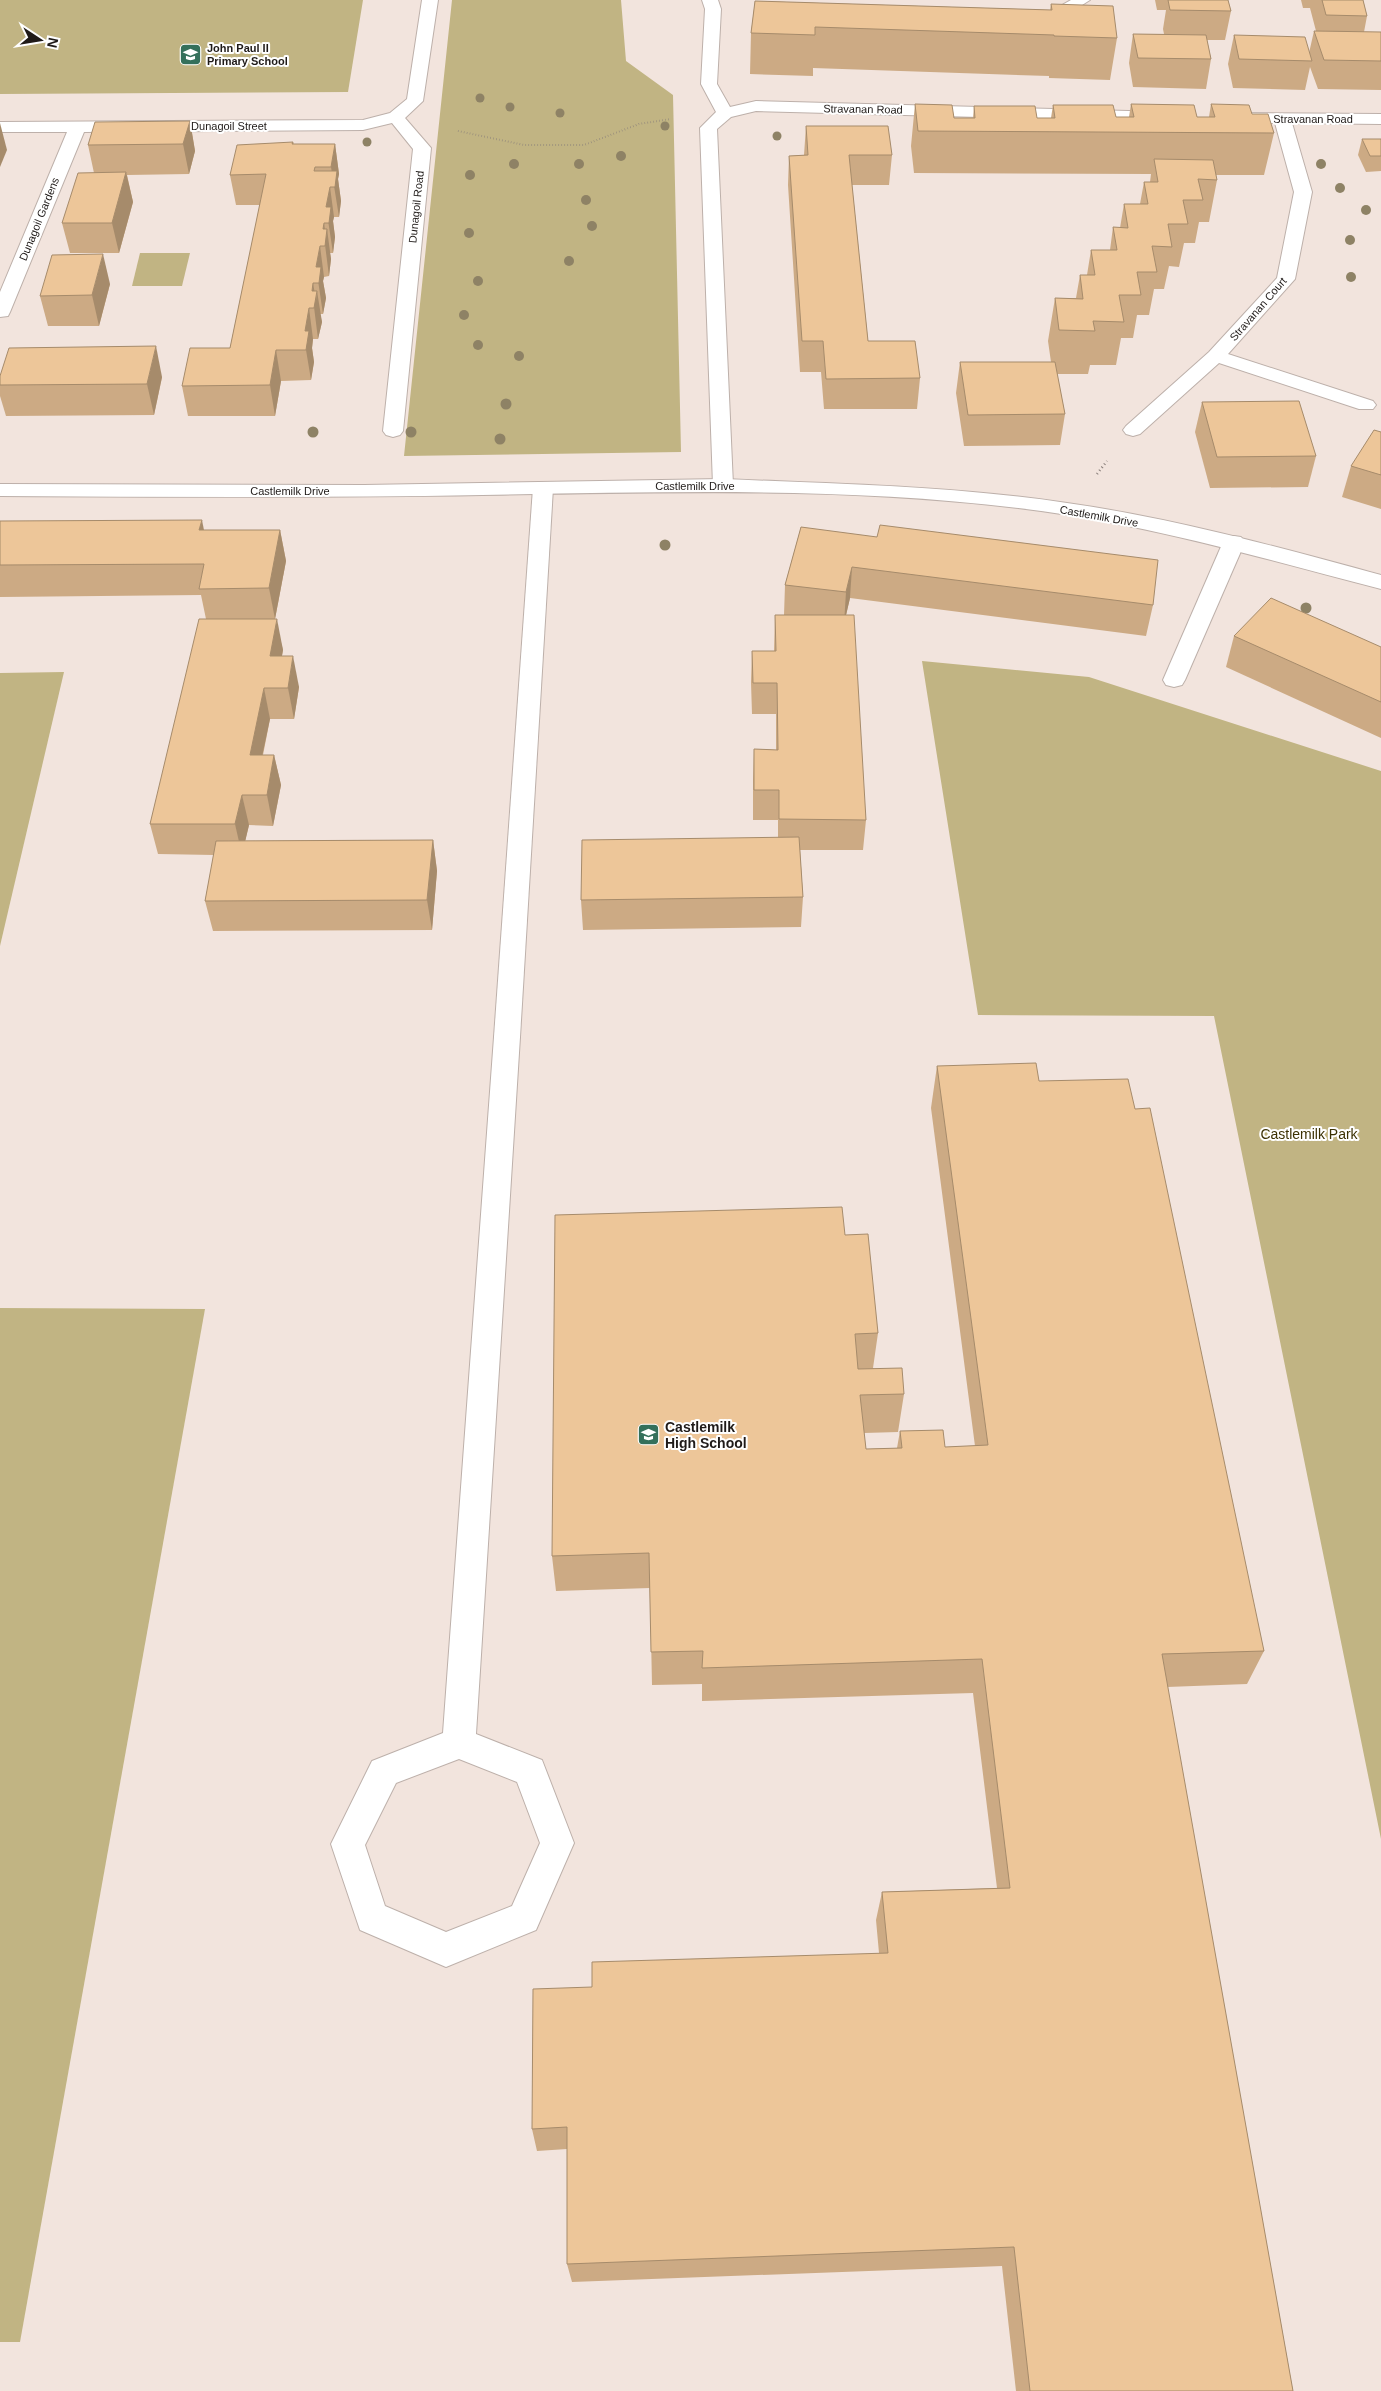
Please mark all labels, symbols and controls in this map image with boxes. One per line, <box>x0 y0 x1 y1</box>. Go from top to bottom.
north arrow <box>15 15 65 65</box>
text: N <box>44 36 62 49</box>
school or university icon: John Paul II Primary School <box>179 42 203 66</box>
place label: John Paul II Primary School <box>207 42 288 67</box>
street label: Stravanan Road <box>823 102 903 116</box>
street label: Stravanan Road <box>1273 113 1353 125</box>
street label: Dunagoil Street <box>191 120 267 132</box>
street label: Dunagoil Road <box>406 170 426 244</box>
street label: Dunagoil Gardens <box>17 175 61 262</box>
street label: Stravanan Court <box>1227 275 1289 343</box>
street label: Castlemilk Drive <box>655 480 735 492</box>
street label: Castlemilk Drive <box>250 485 330 497</box>
street label: Castlemilk Drive <box>1059 503 1139 529</box>
park label: Castlemilk Park <box>1260 1126 1359 1142</box>
place label: Castlemilk High School <box>665 1419 747 1451</box>
school or university icon: Castlemilk High School <box>637 1423 661 1447</box>

